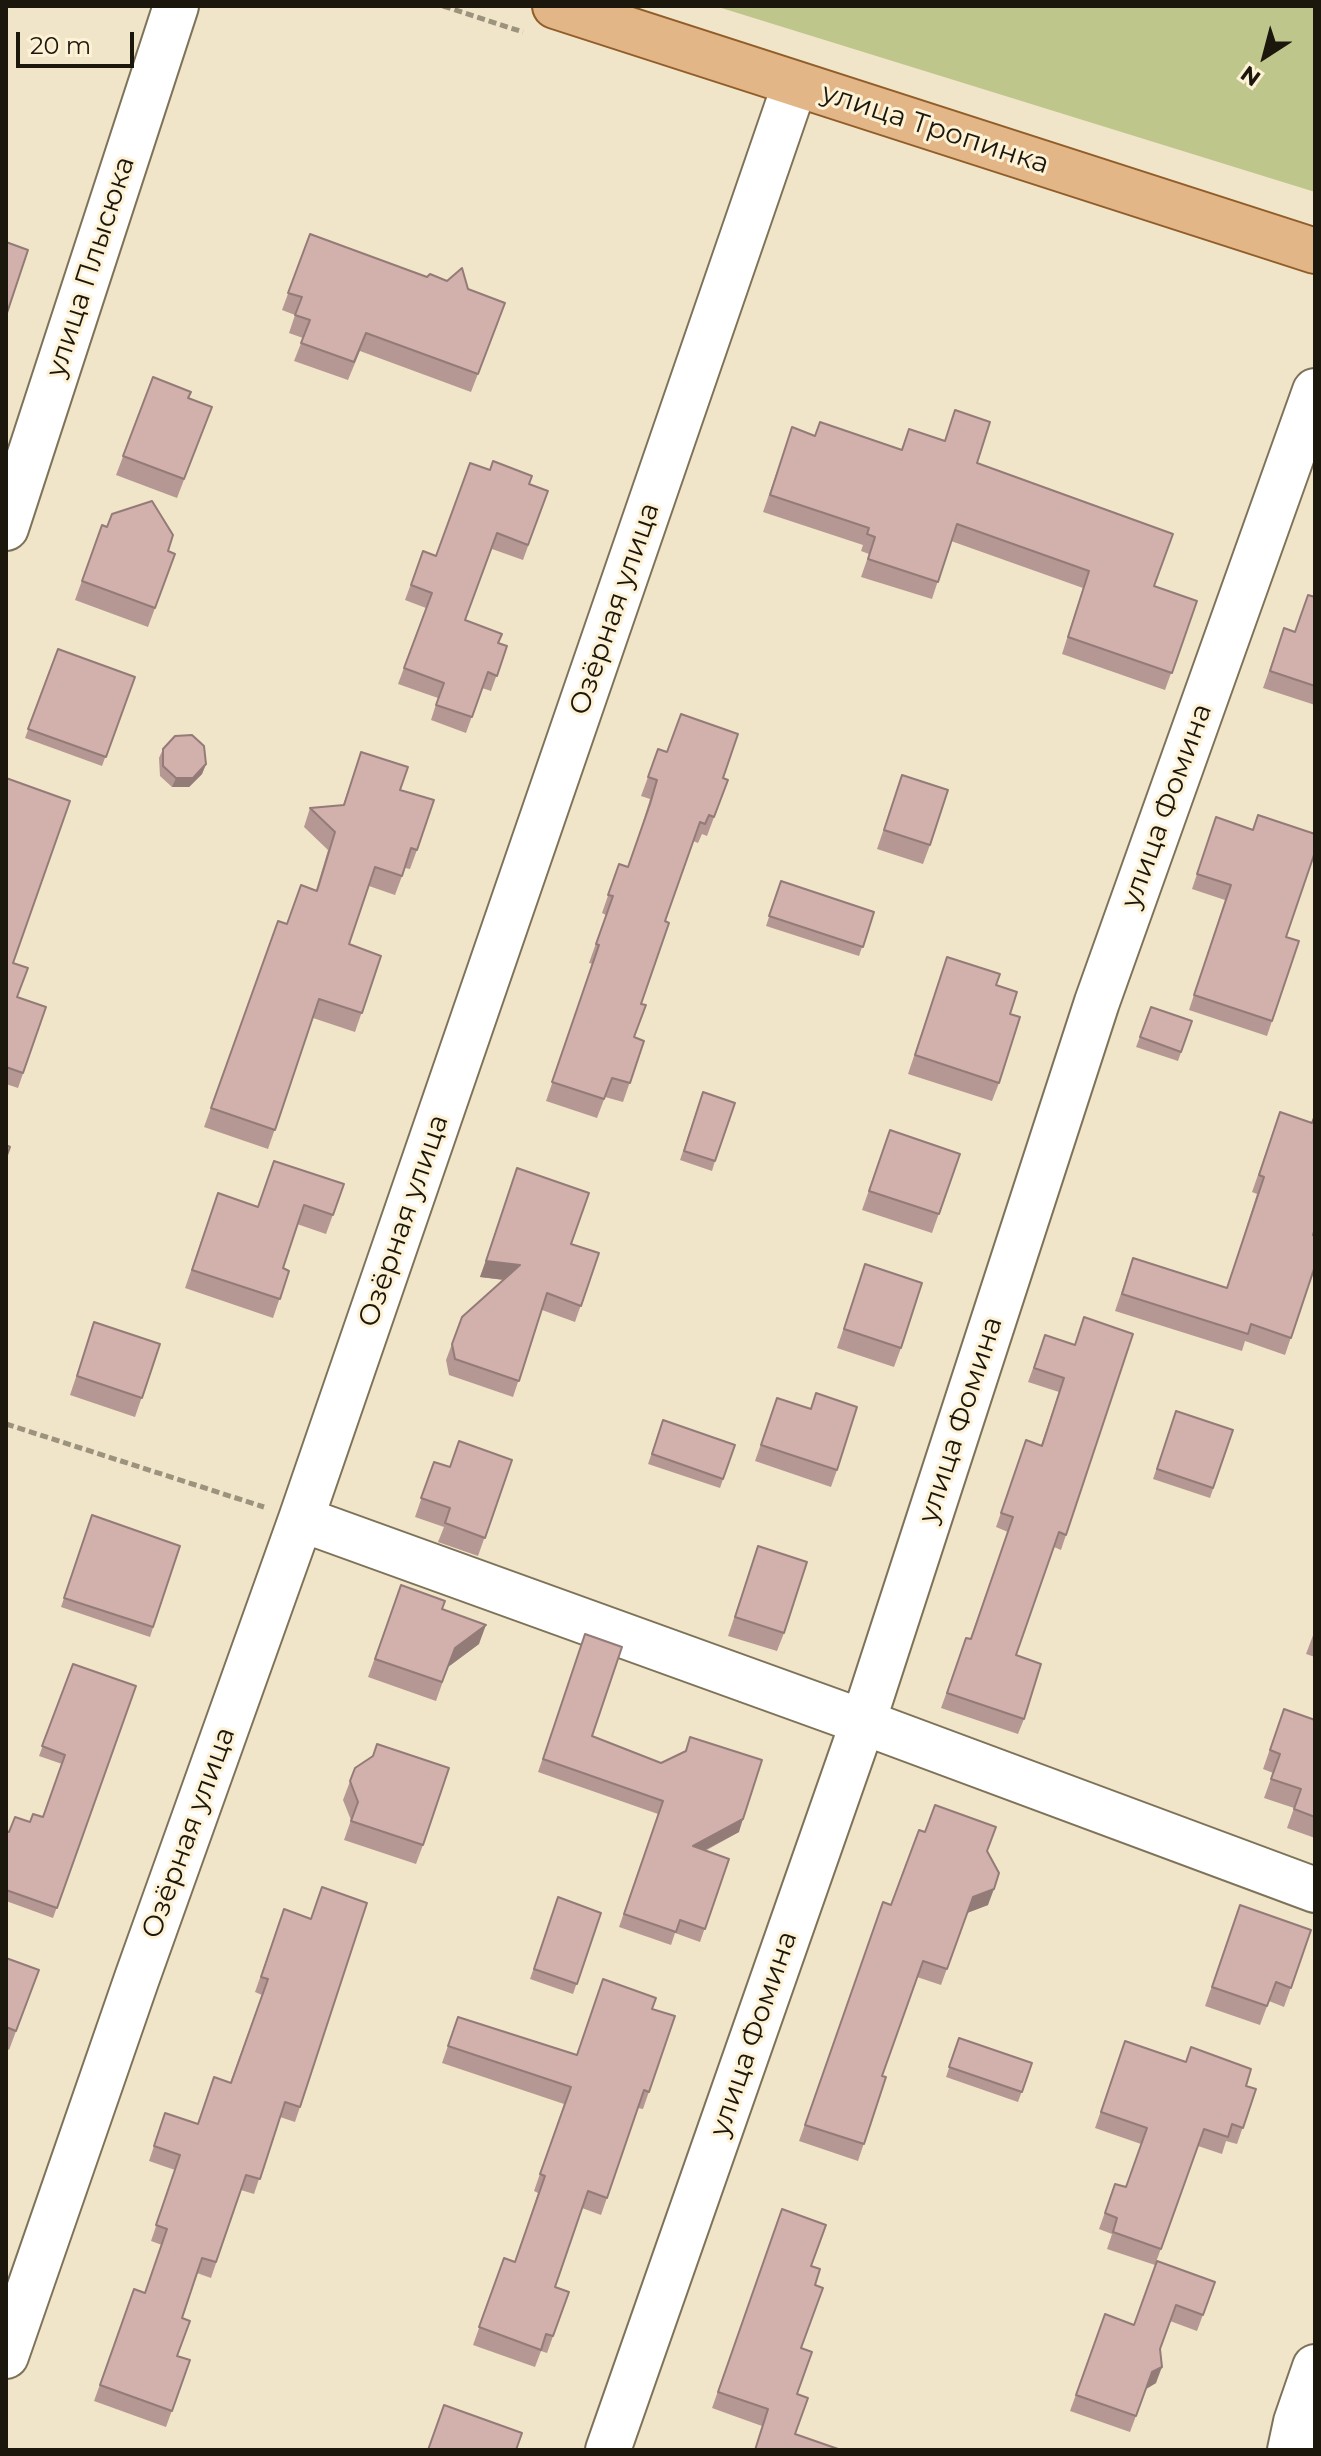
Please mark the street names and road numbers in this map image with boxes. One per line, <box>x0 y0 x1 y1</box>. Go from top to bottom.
street label: улица Тропинка <box>817 76 1053 182</box>
street label: улица Плысюка <box>40 153 142 381</box>
street label: Озёрная улица <box>563 498 667 720</box>
street label: улица Фомина <box>1114 699 1220 913</box>
street label: Озёрная улица <box>352 1110 456 1332</box>
street label: улица Фомина <box>912 1313 1010 1527</box>
street label: Озёрная улица <box>135 1723 243 1943</box>
street label: улица Фомина <box>703 1927 805 2141</box>

